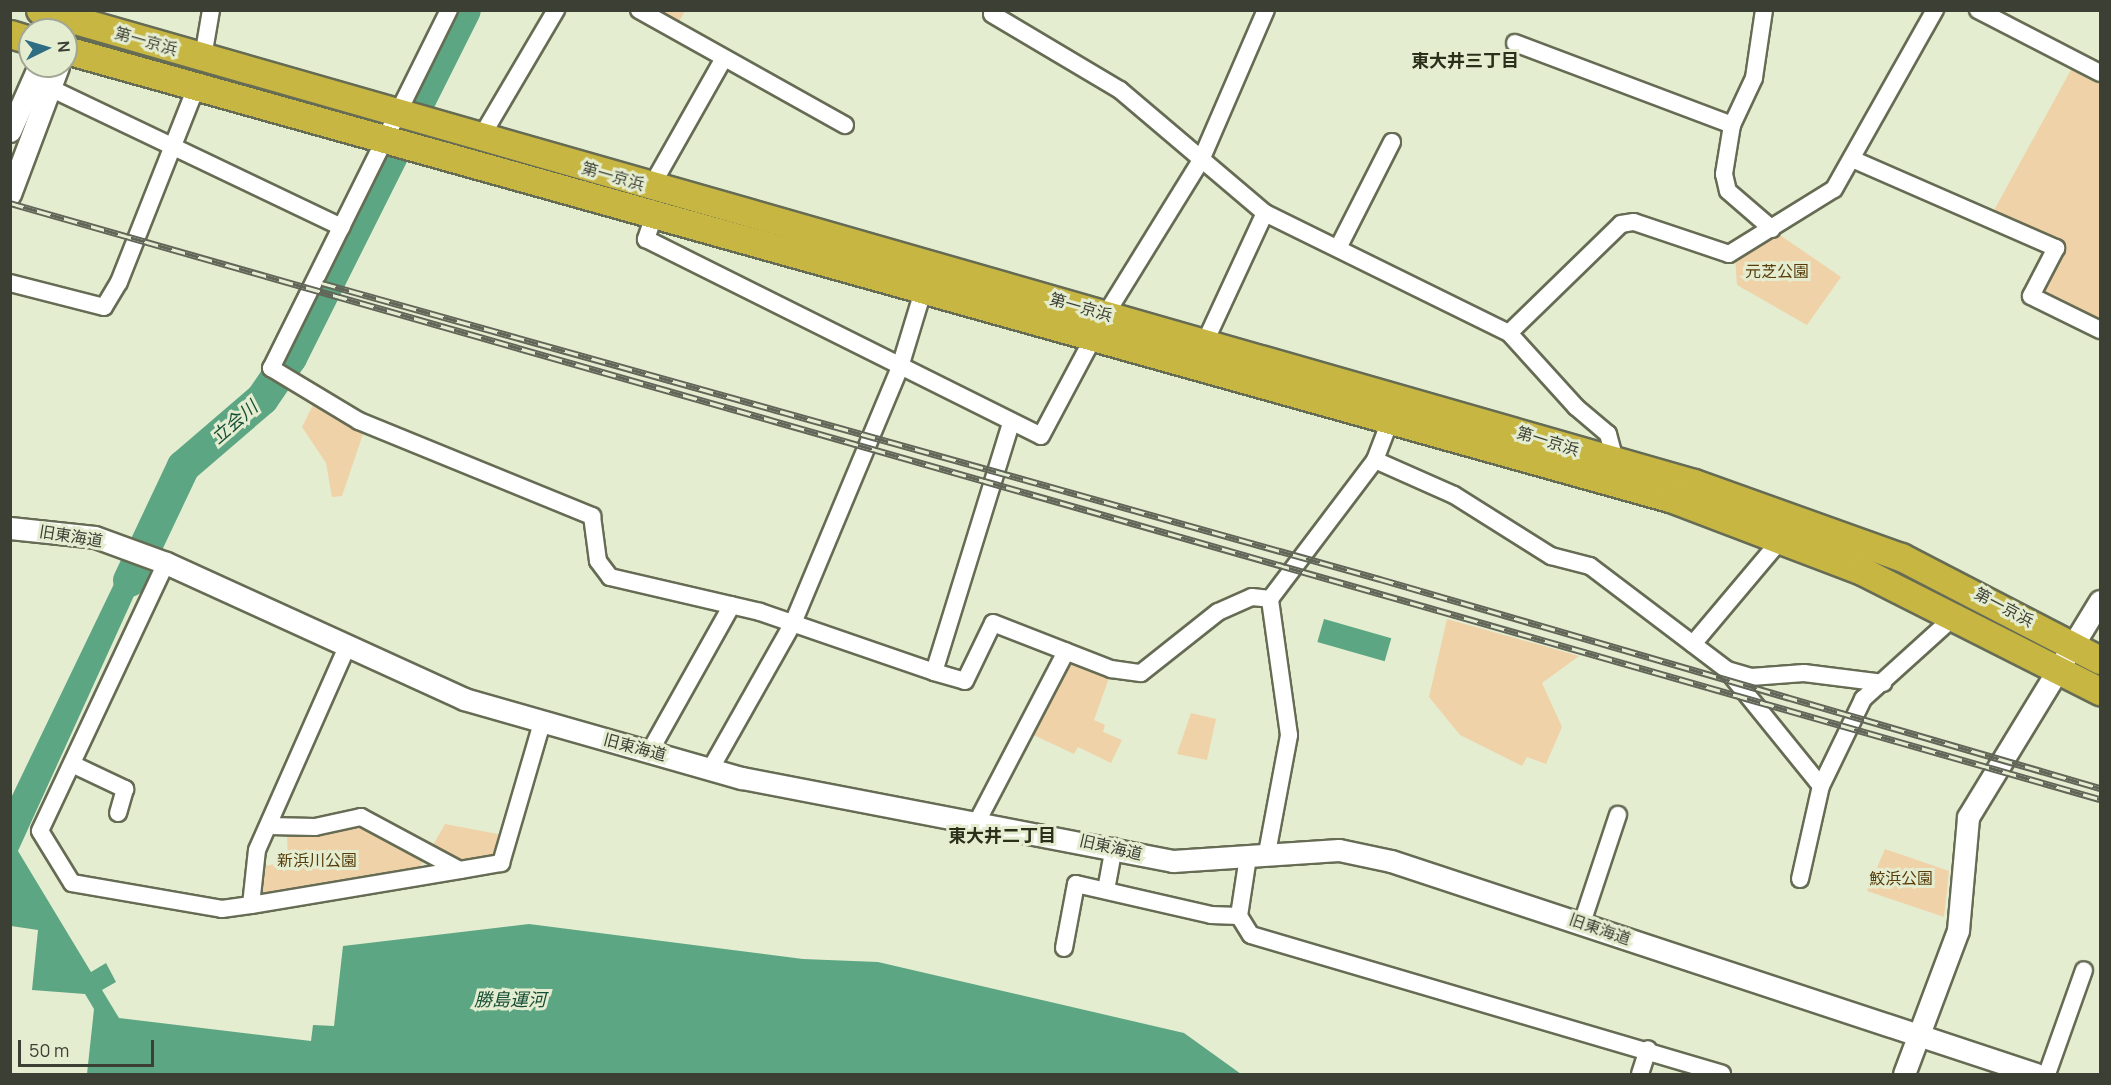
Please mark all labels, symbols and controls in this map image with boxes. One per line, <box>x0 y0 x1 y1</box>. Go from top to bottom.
north arrow <box>18 18 78 78</box>
street label: 第一京浜 <box>113 23 179 59</box>
text: N <box>52 40 75 53</box>
district label: 東大井三丁目 <box>1411 49 1519 71</box>
street label: 第一京浜 <box>580 158 646 194</box>
park label: 元芝公園 <box>1745 261 1809 281</box>
street label: 第一京浜 <box>1048 289 1114 325</box>
water label: 立会川 <box>207 396 261 448</box>
street label: 第一京浜 <box>1515 422 1581 460</box>
street label: 旧東海道 <box>38 522 104 550</box>
street label: 第一京浜 <box>1971 584 2037 630</box>
street label: 旧東海道 <box>602 729 668 765</box>
district label: 東大井二丁目 <box>948 824 1056 846</box>
street label: 旧東海道 <box>1078 830 1144 864</box>
park label: 新浜川公園 <box>277 850 357 870</box>
park label: 鮫浜公園 <box>1869 868 1933 888</box>
street label: 旧東海道 <box>1567 910 1633 948</box>
water label: 勝島運河 <box>474 988 546 1010</box>
scale bar <box>21 1028 158 1066</box>
text: 50 m <box>29 1038 69 1062</box>

